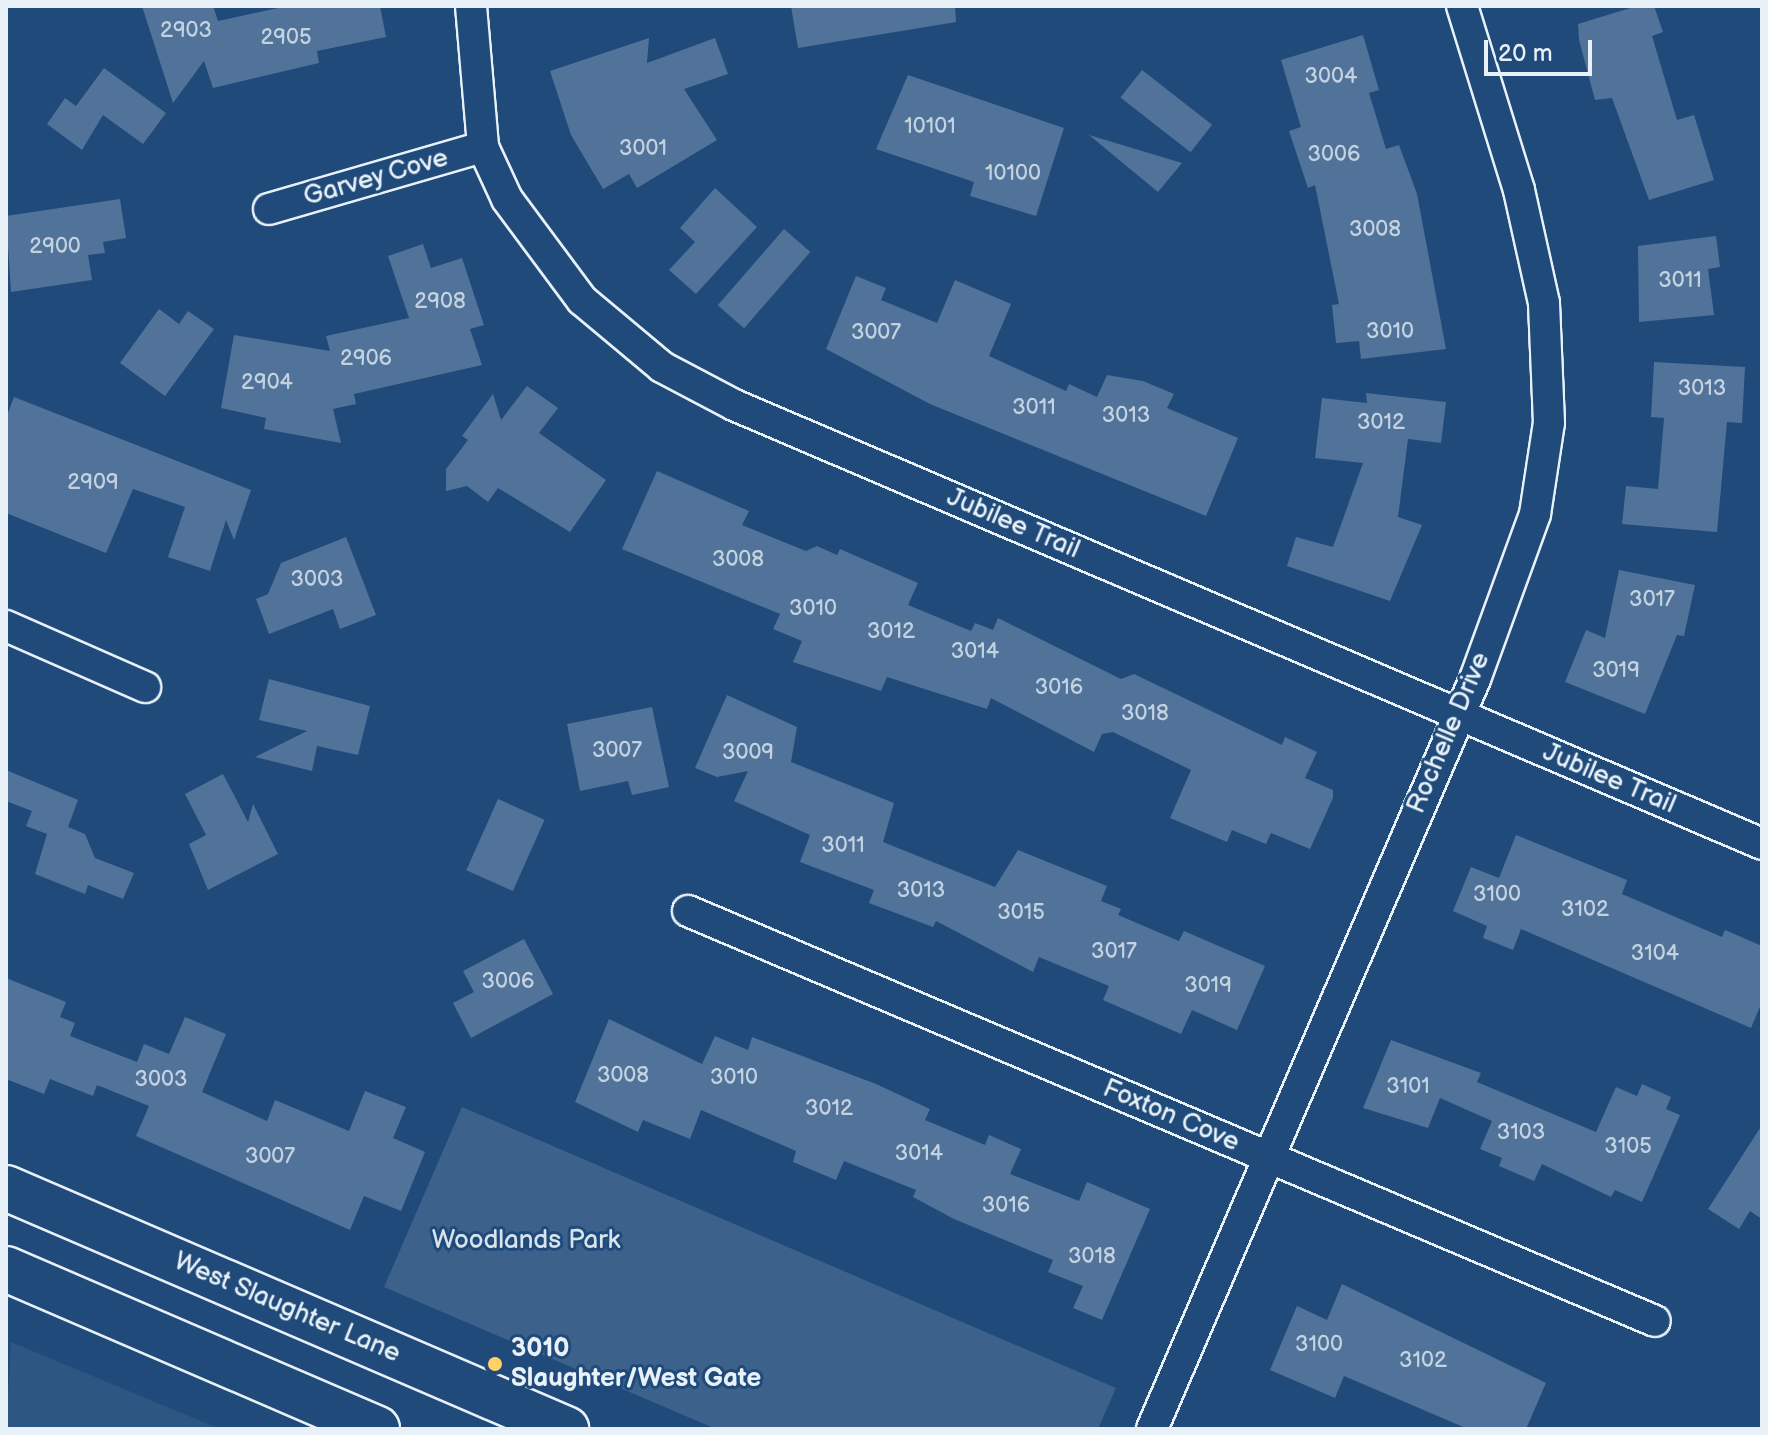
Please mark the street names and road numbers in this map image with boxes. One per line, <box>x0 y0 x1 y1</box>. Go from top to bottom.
street label: Garvey Cove <box>299 142 453 214</box>
street label: Jubilee Trail <box>942 482 1084 566</box>
street label: Rochelle Drive <box>1401 648 1497 818</box>
street label: Jubilee Trail <box>1538 737 1680 821</box>
street label: Foxton Cove <box>1098 1073 1244 1159</box>
street label: West Slaughter Lane <box>169 1246 405 1370</box>

